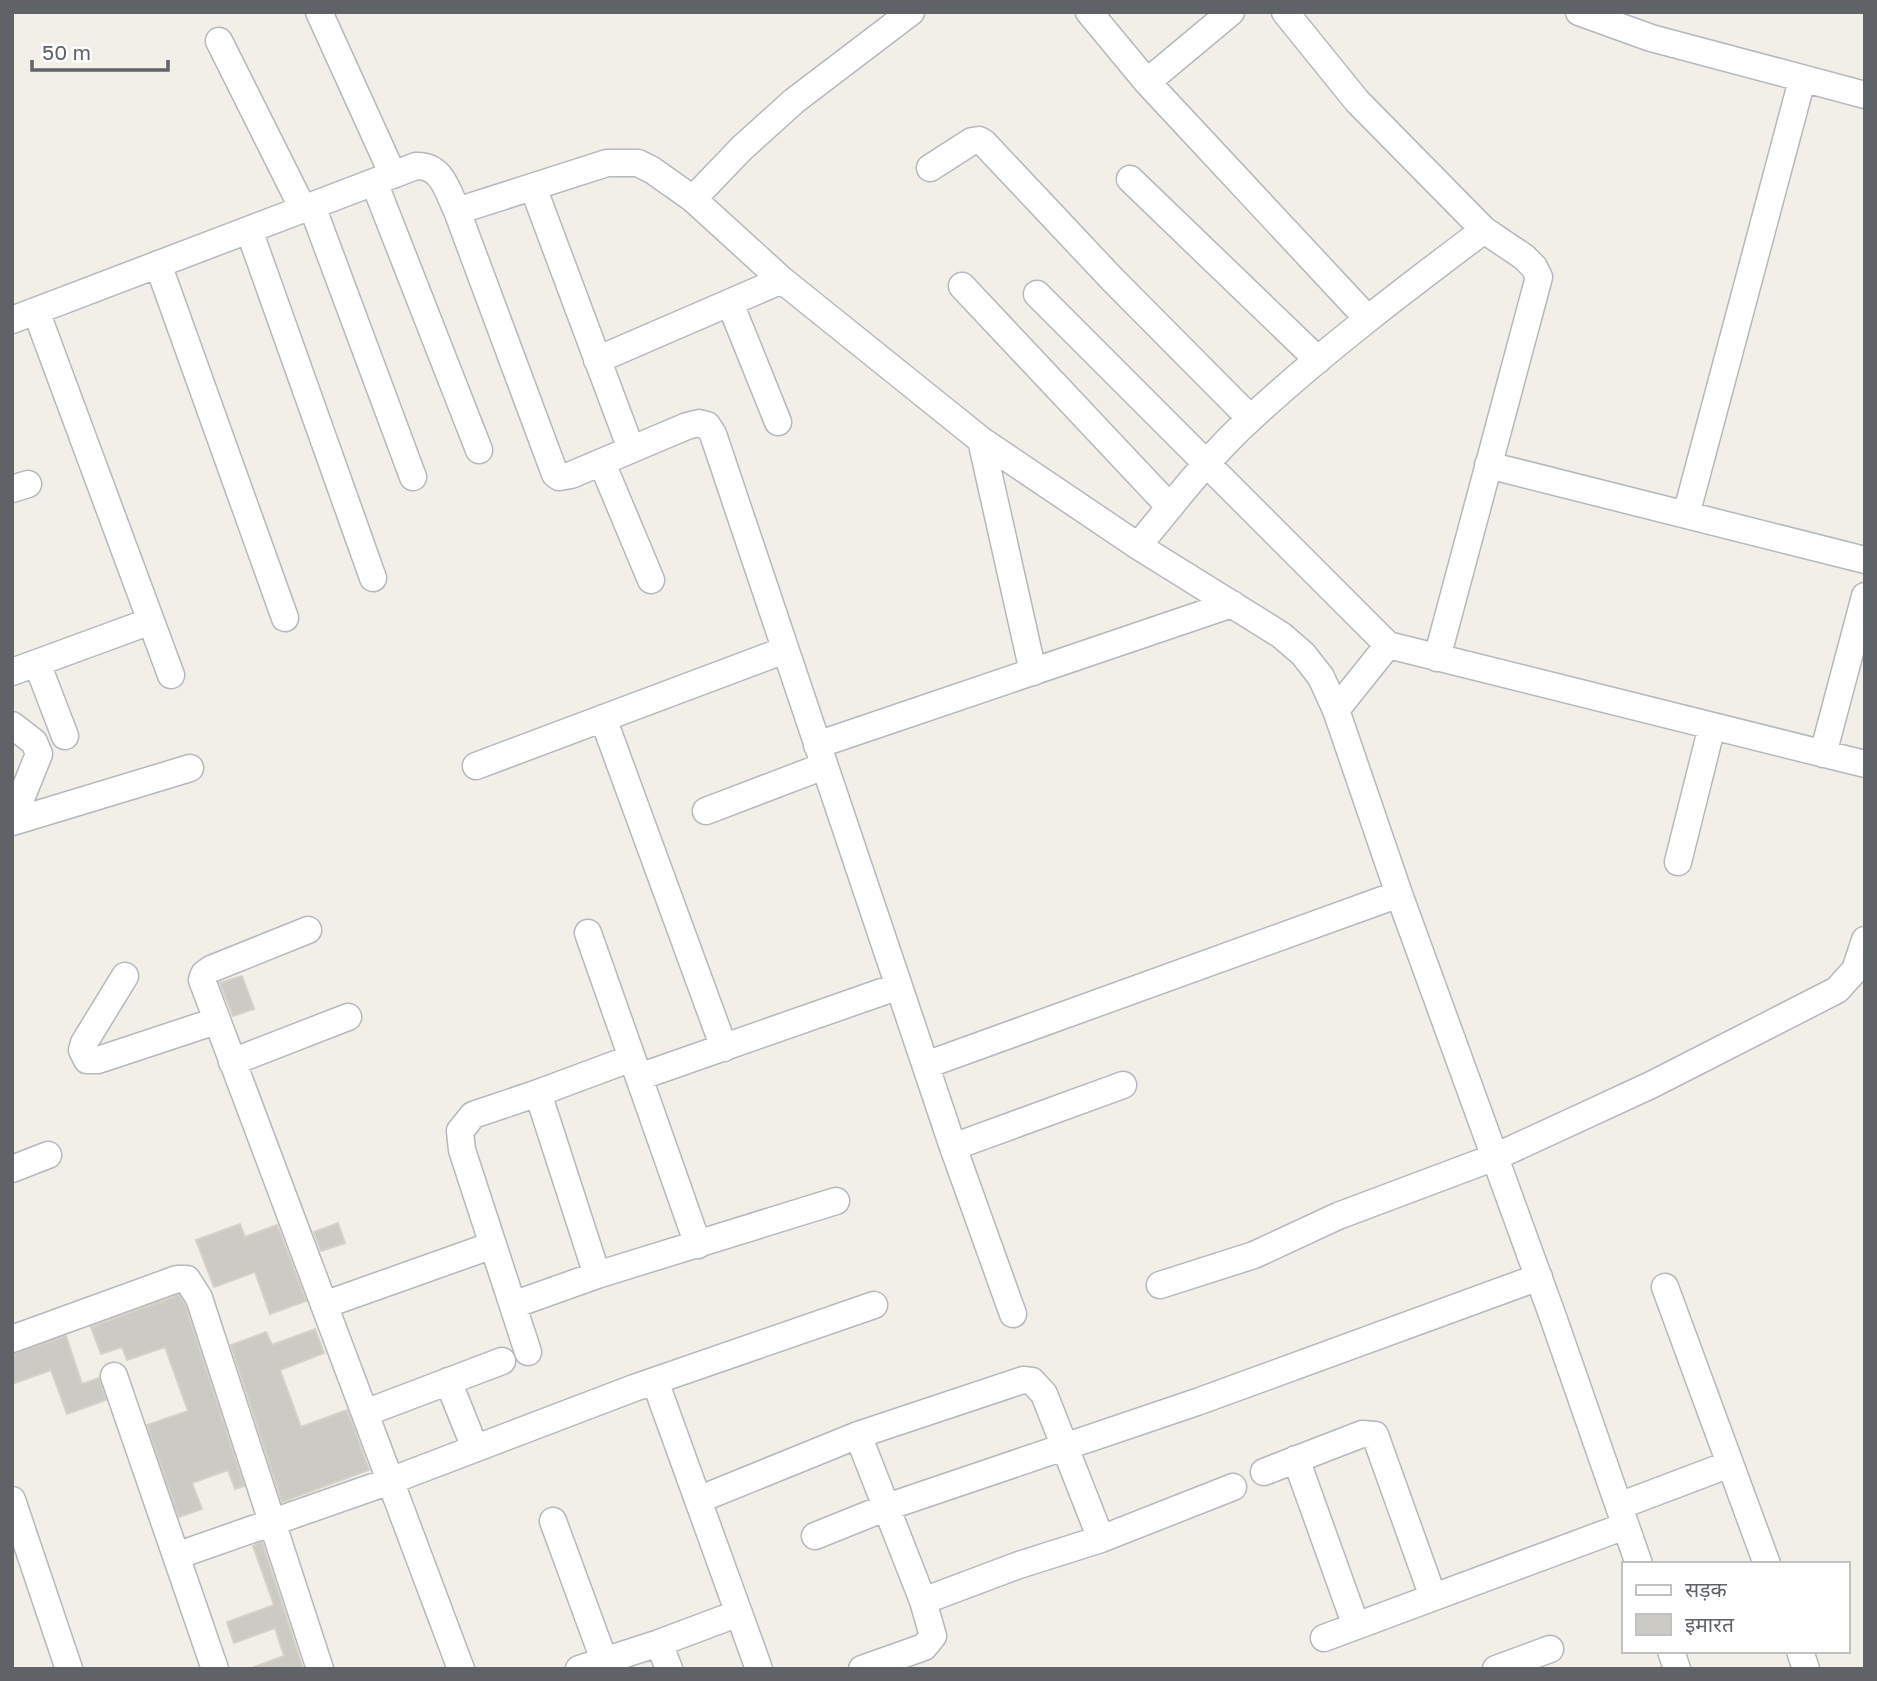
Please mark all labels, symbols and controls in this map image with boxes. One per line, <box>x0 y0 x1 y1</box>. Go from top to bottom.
scale bar <box>32 28 168 72</box>
text: 50 m <box>42 39 91 65</box>
legend <box>1622 1562 1849 1653</box>
text: सड़क <box>1685 1576 1727 1602</box>
text: इमारत <box>1685 1611 1735 1637</box>

